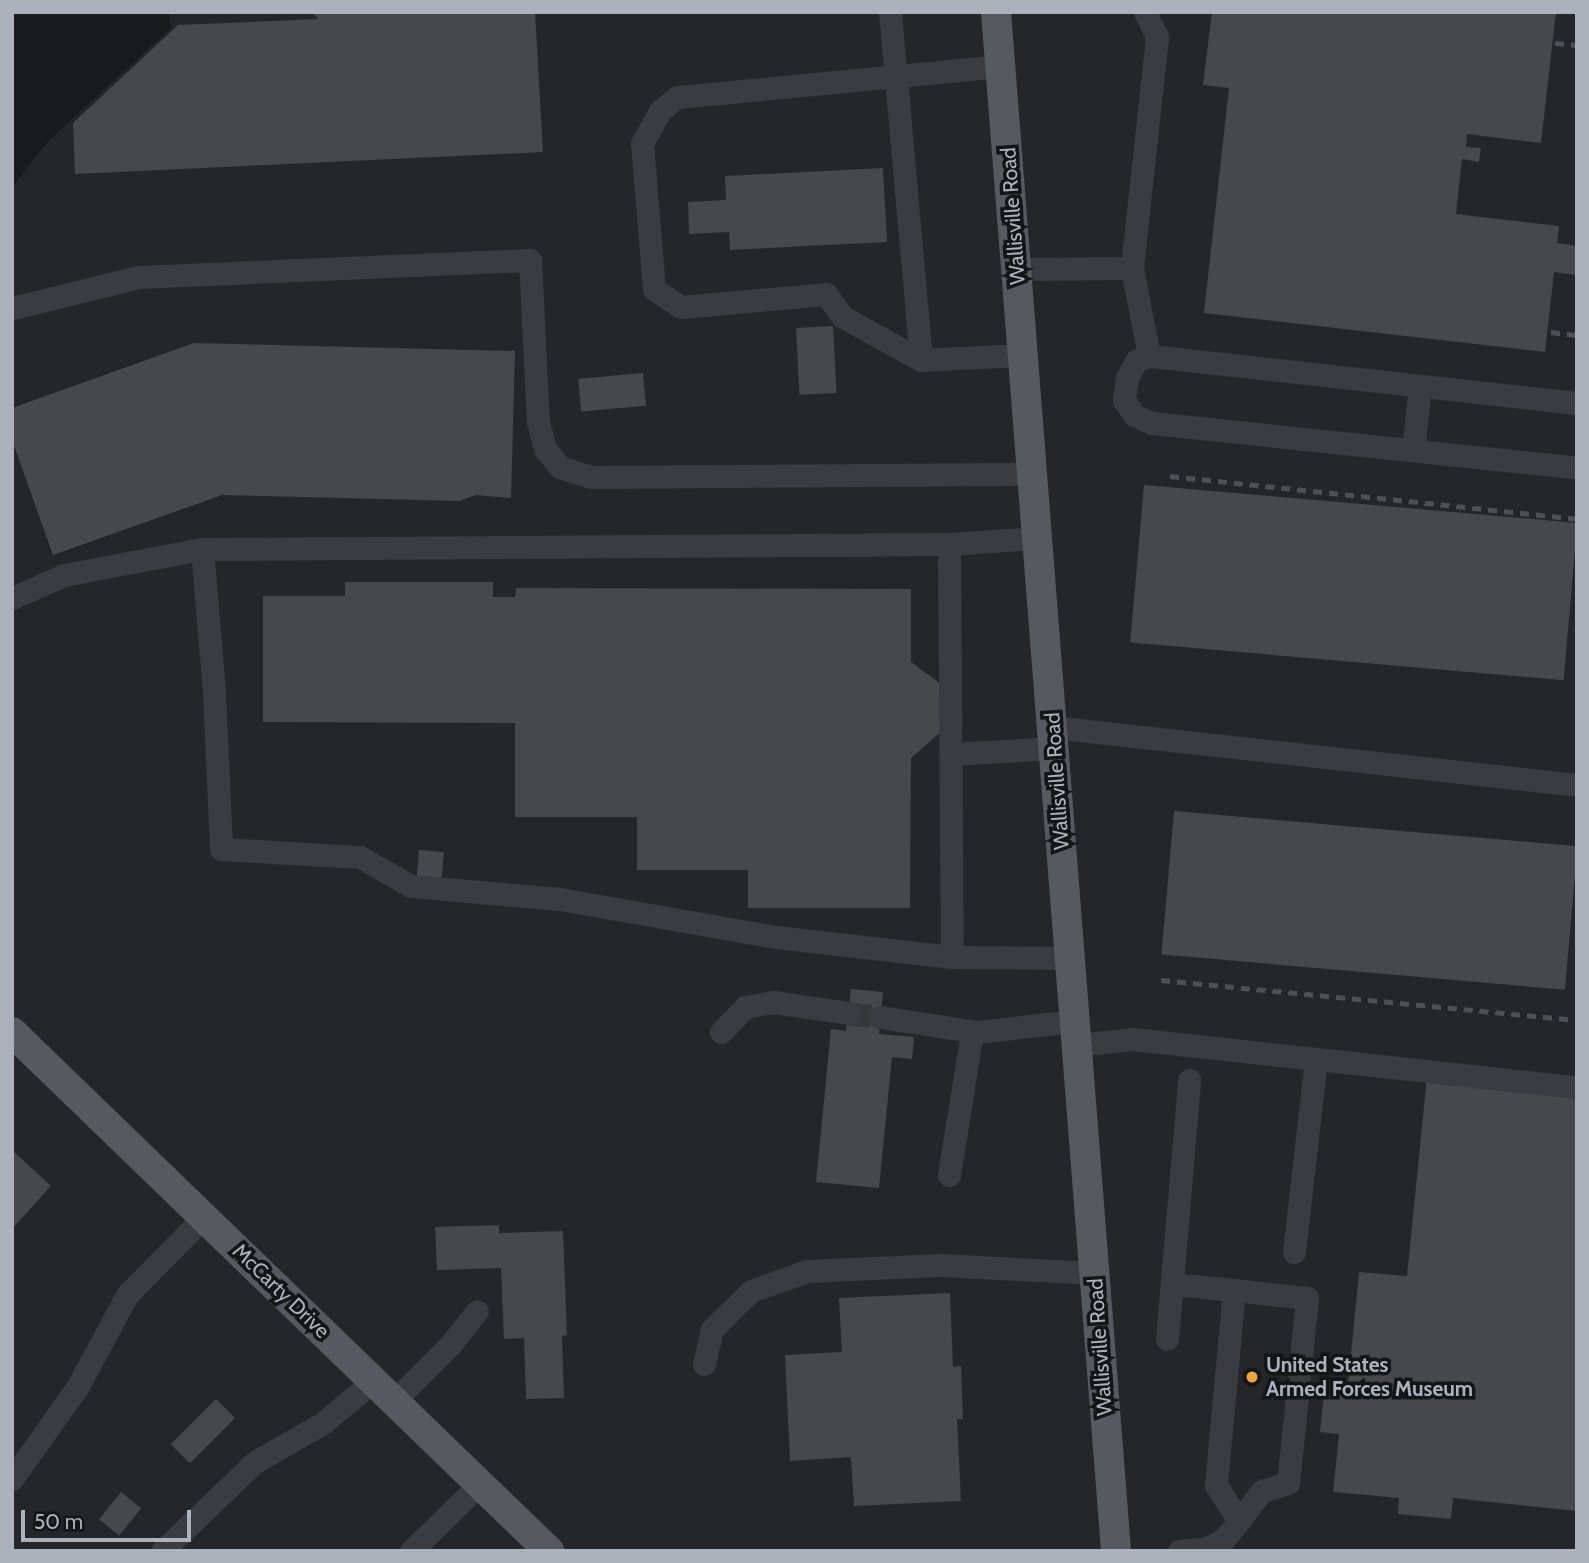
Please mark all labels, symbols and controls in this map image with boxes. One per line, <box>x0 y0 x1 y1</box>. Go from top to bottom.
street label: Wallisville Road <box>996 146 1030 286</box>
street label: Wallisville Road <box>1040 711 1074 851</box>
street label: McCarty Drive <box>227 1238 335 1344</box>
street label: Wallisville Road <box>1083 1277 1117 1417</box>
place label: United States Armed Forces Museum <box>1266 1352 1473 1402</box>
marker: United States Armed Forces Museum <box>1244 1369 1260 1385</box>
scale bar <box>24 1496 194 1540</box>
text: 50 m <box>34 1509 83 1534</box>

